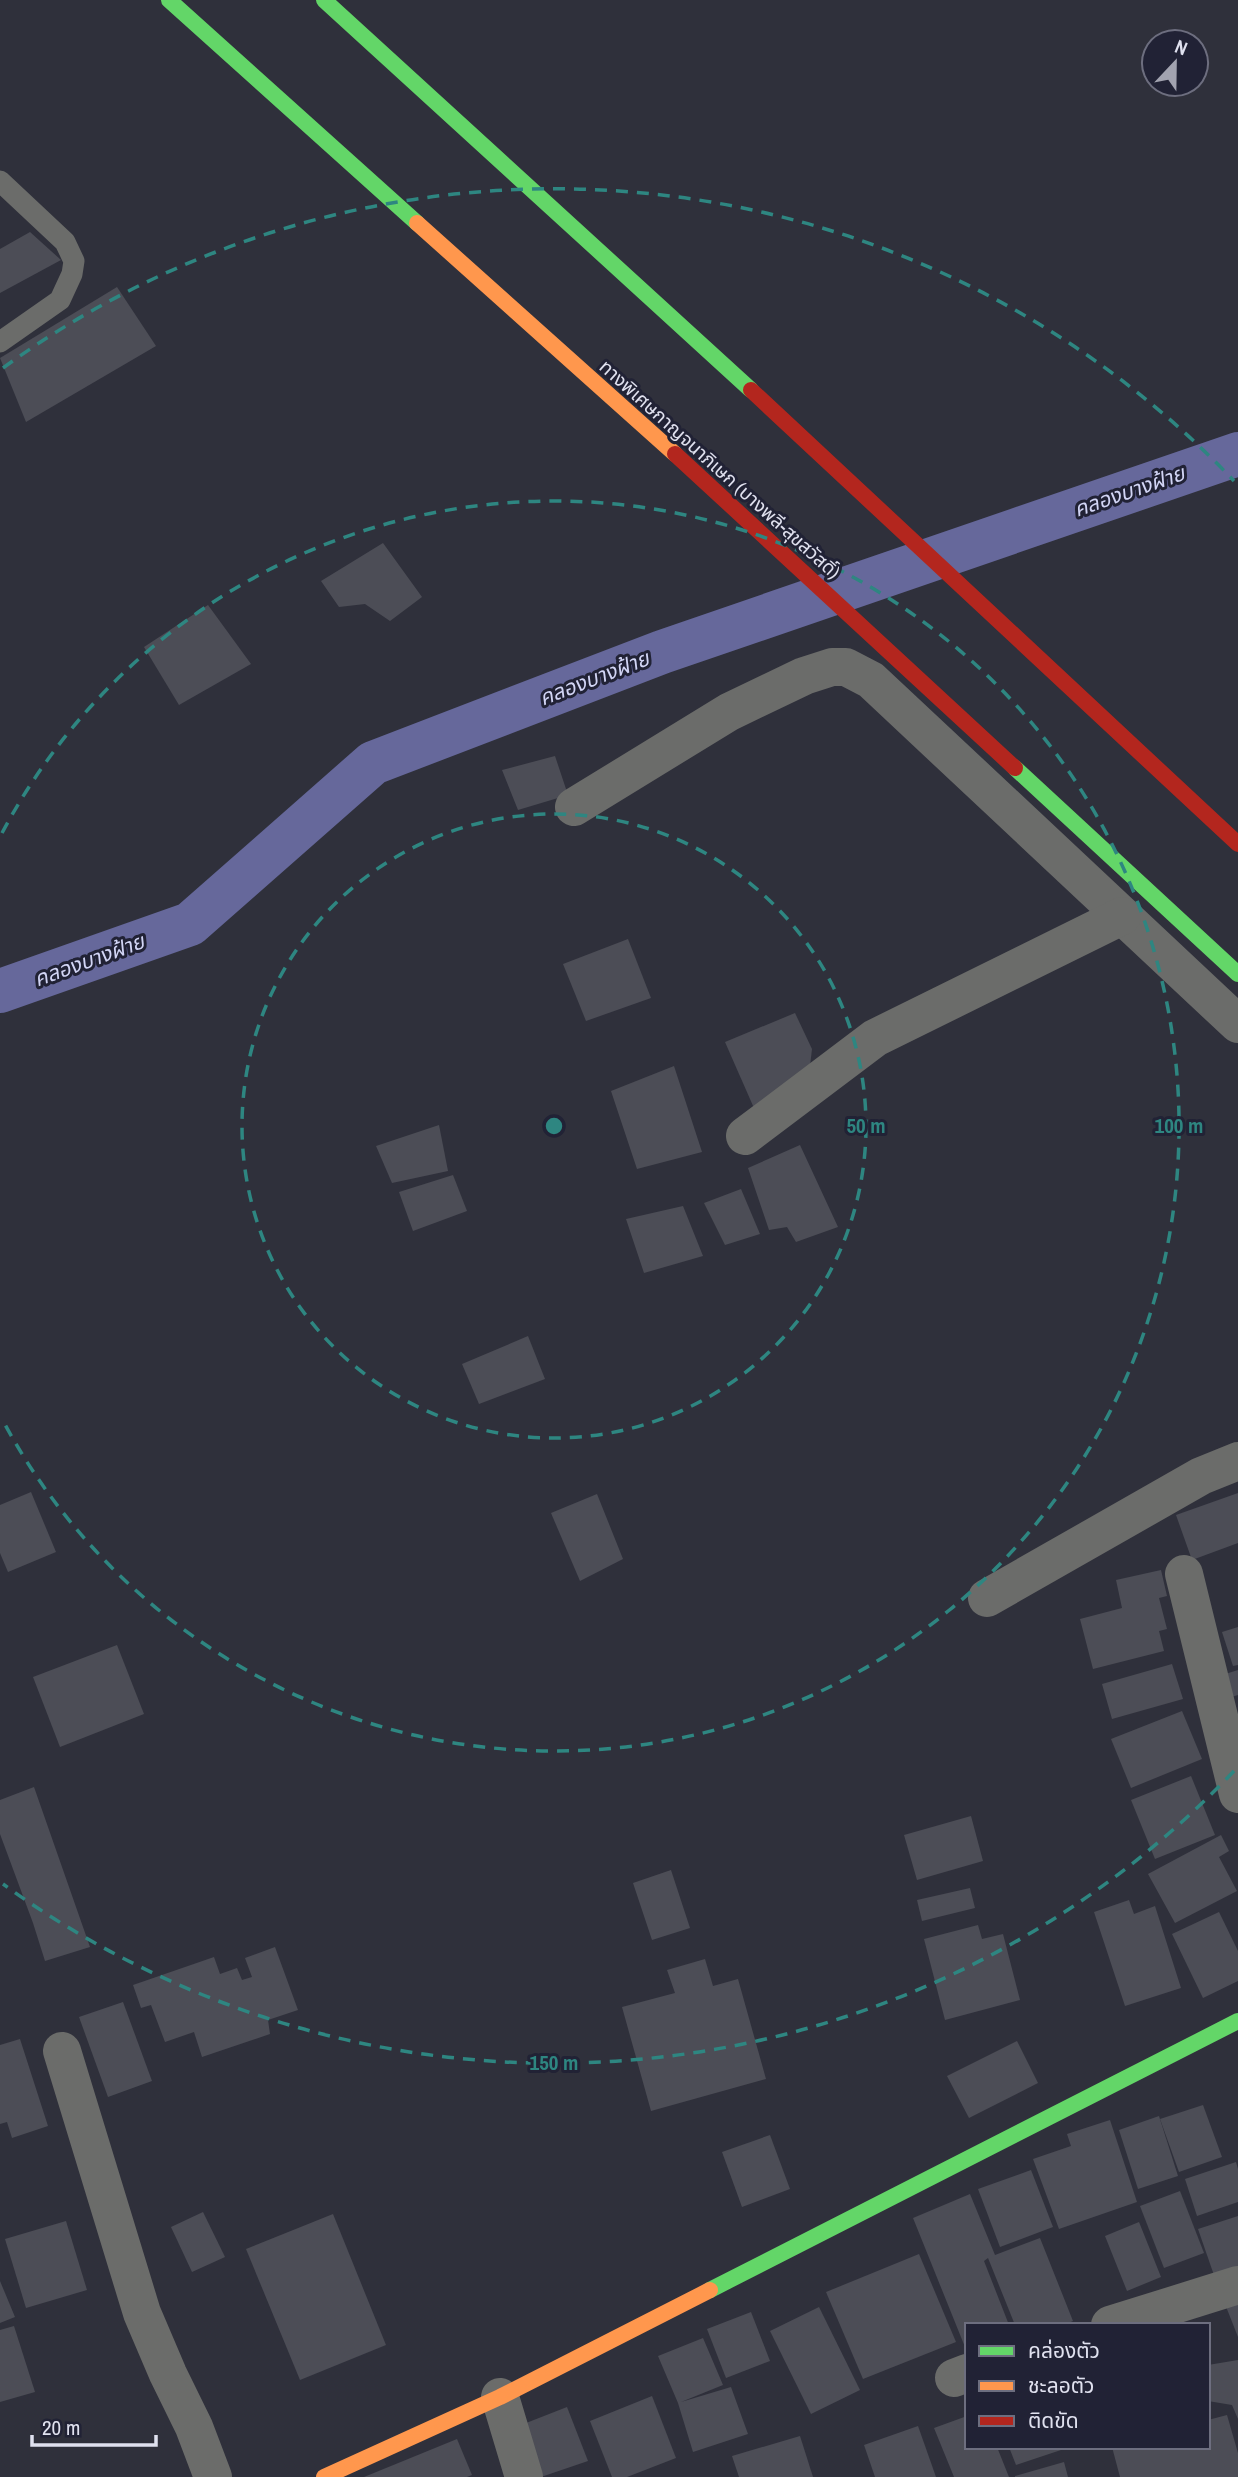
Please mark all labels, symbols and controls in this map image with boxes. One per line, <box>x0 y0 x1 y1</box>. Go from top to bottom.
north arrow <box>1140 28 1210 98</box>
text: N <box>1171 33 1191 61</box>
street label: ทางพิเศษกาญจนาภิเษก (บางพลี-สุขสวัสดิ์) <box>594 354 846 584</box>
water label: คลองบางฝ้าย <box>1070 458 1190 523</box>
water label: คลองบางฝ้าย <box>535 643 654 712</box>
water label: คลองบางฝ้าย <box>30 926 150 993</box>
text: 50 m <box>846 1111 886 1140</box>
text: 100 m <box>1155 1111 1203 1140</box>
centre of rings <box>542 1114 566 1138</box>
text: 150 m <box>530 2048 578 2077</box>
legend <box>965 2323 1210 2449</box>
text: คล่องตัว <box>1028 2336 1100 2365</box>
text: ชะลอตัว <box>1028 2371 1094 2400</box>
scale bar <box>32 2404 156 2448</box>
text: ติดขัด <box>1028 2406 1079 2435</box>
text: 20 m <box>42 2413 80 2442</box>

